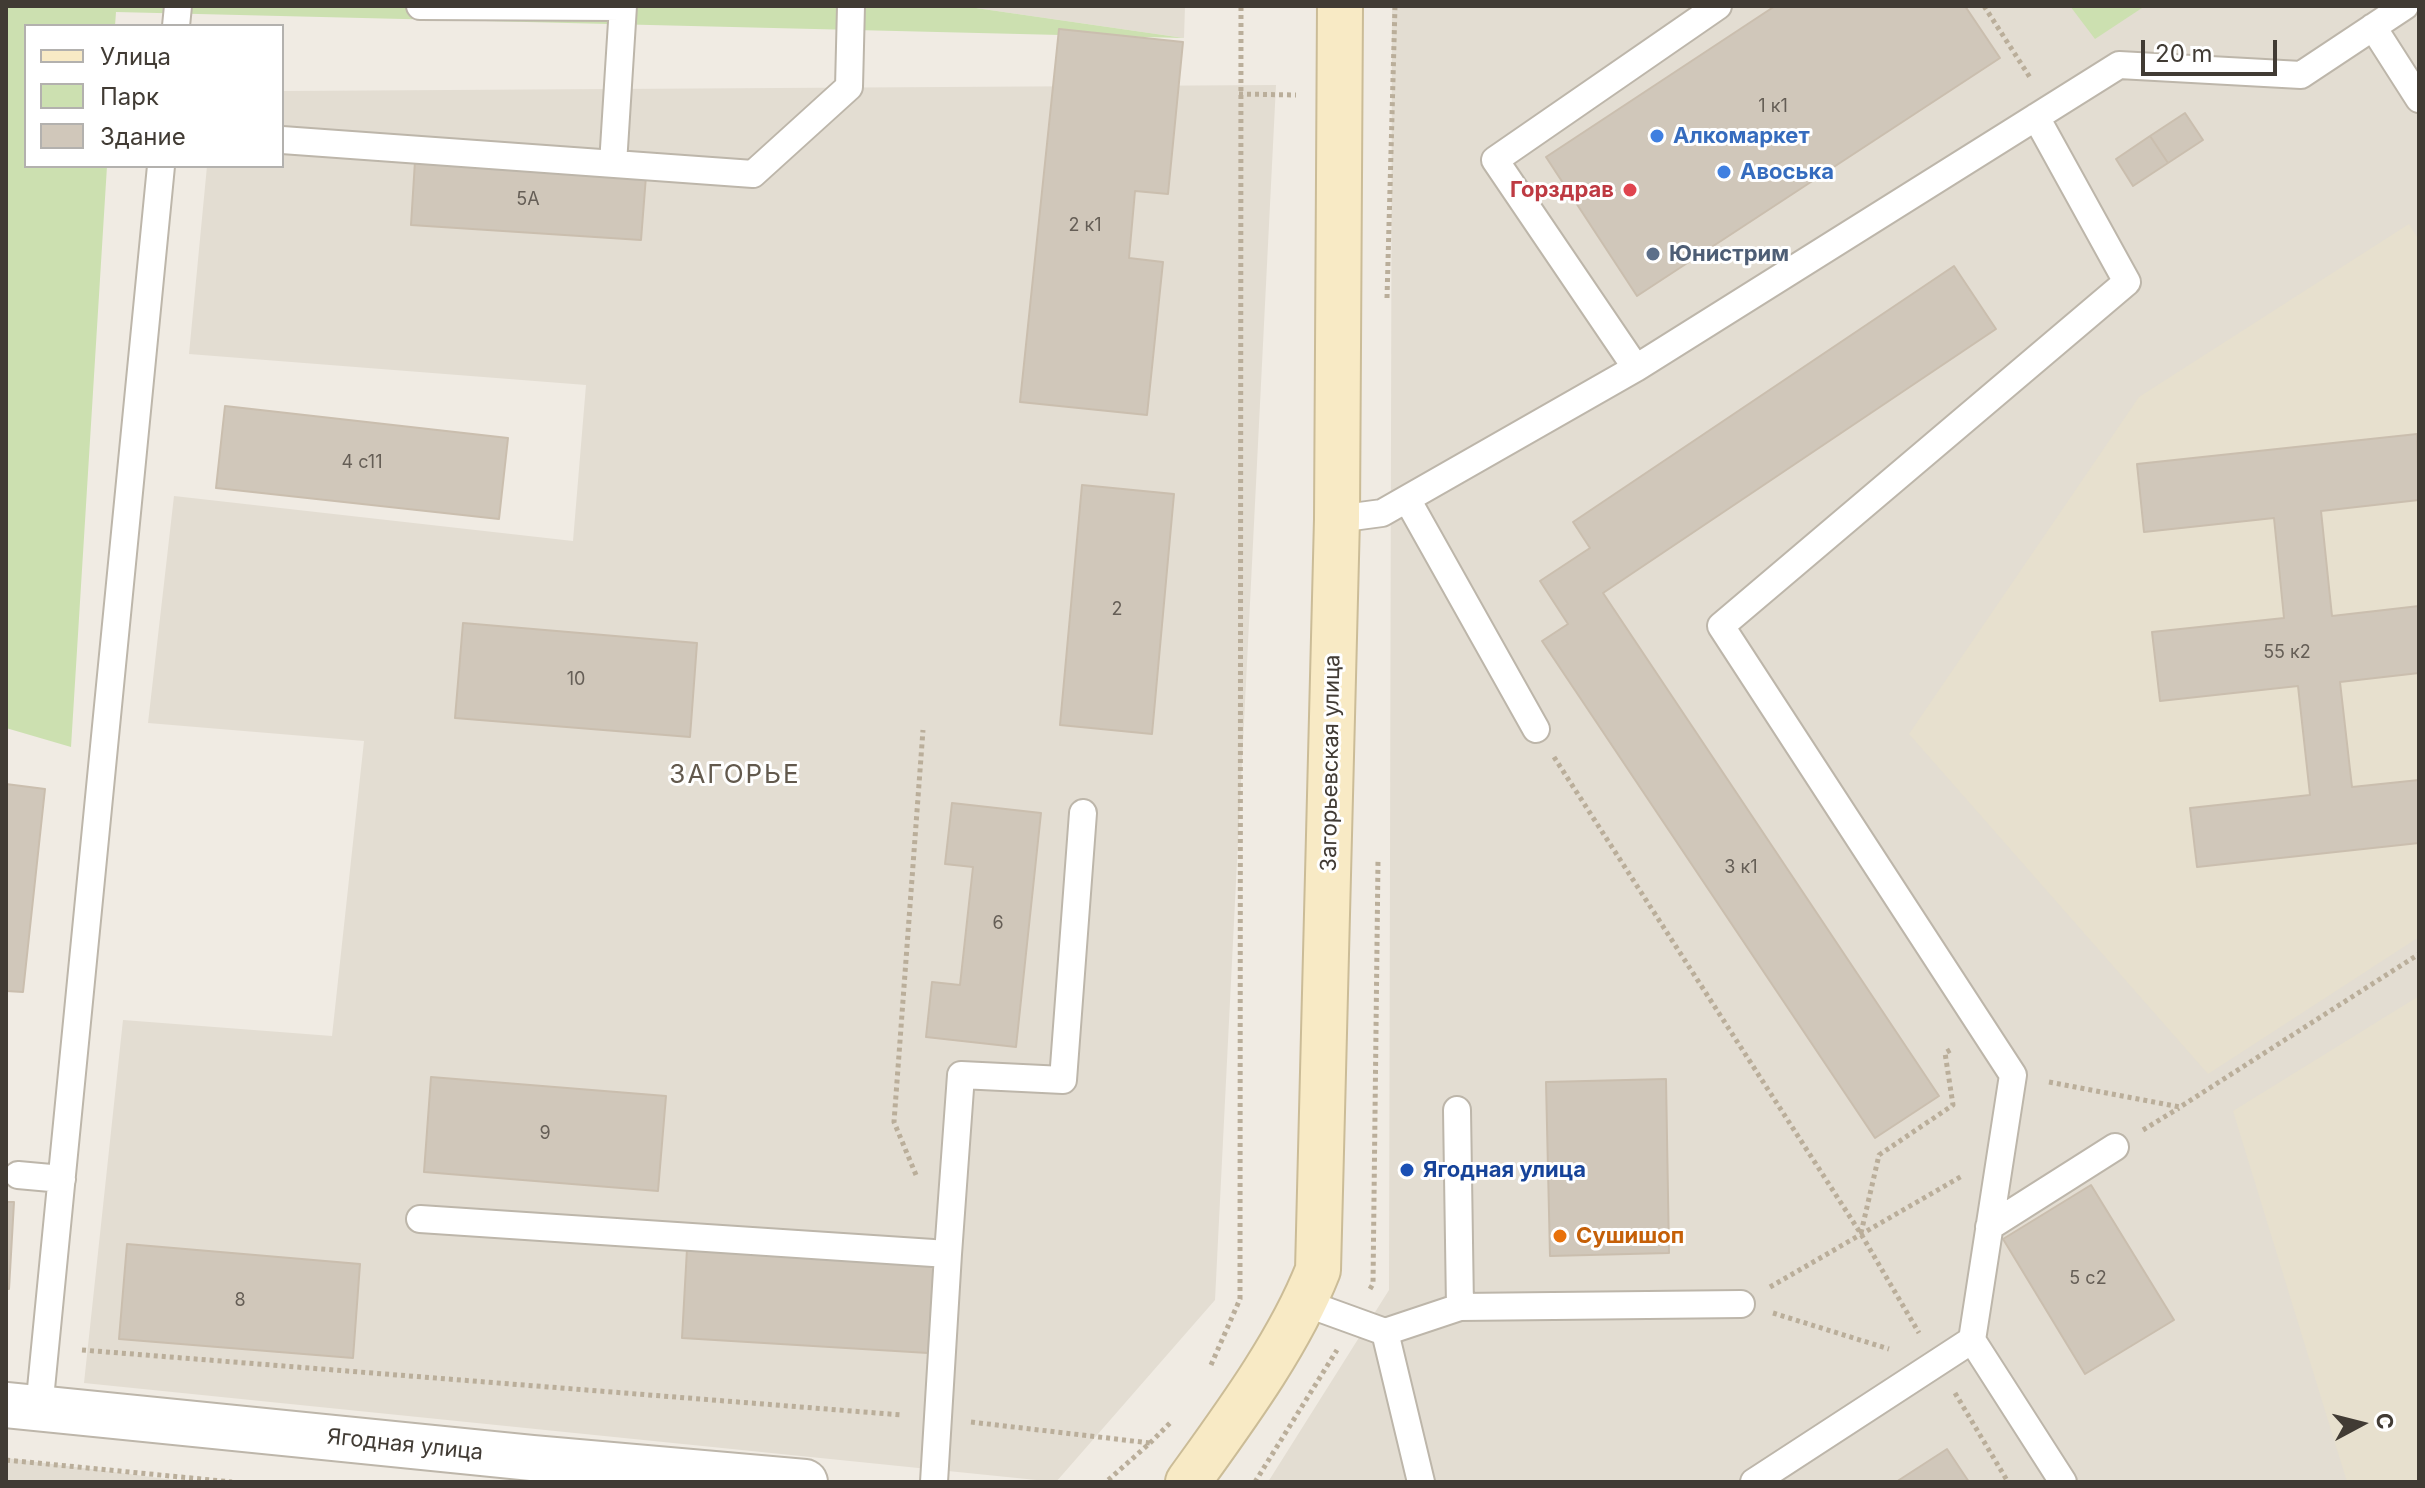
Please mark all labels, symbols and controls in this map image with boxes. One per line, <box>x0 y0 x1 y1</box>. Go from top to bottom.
legend <box>24 24 284 168</box>
scale bar <box>2145 24 2281 74</box>
text: 20 m <box>2155 39 2213 68</box>
text: Улица <box>100 42 171 71</box>
text: Парк <box>100 82 159 111</box>
house number: 1 к1 <box>1758 96 1788 118</box>
text: Здание <box>100 122 186 151</box>
place label: Алкомаркет <box>1673 123 1810 149</box>
marker: Алкомаркет <box>1648 127 1666 145</box>
place label: Авоська <box>1740 159 1834 185</box>
marker: Авоська <box>1715 163 1733 181</box>
place label: Горздрав <box>1510 177 1614 203</box>
marker: Горздрав <box>1621 181 1639 199</box>
house number: 5А <box>516 189 540 211</box>
house number: 2 к1 <box>1068 215 1102 237</box>
place label: Юнистрим <box>1669 241 1789 267</box>
marker: Юнистрим <box>1644 245 1662 263</box>
house number: 4 с11 <box>341 452 383 474</box>
house number: 2 <box>1112 599 1122 621</box>
house number: 55 к2 <box>2263 642 2311 664</box>
street label: Загорьевская улица <box>1316 654 1346 872</box>
house number: 10 <box>567 669 585 691</box>
district label: ЗАГОРЬЕ <box>669 759 801 791</box>
house number: 3 к1 <box>1724 857 1758 879</box>
house number: 6 <box>992 913 1004 935</box>
house number: 9 <box>539 1123 551 1145</box>
place label: Ягодная улица <box>1423 1157 1586 1183</box>
marker: Ягодная улица <box>1398 1161 1416 1179</box>
place label: Сушишоп <box>1576 1223 1684 1249</box>
marker: Сушишоп <box>1551 1227 1569 1245</box>
house number: 5 с2 <box>2069 1268 2107 1290</box>
house number: 8 <box>234 1290 246 1312</box>
north arrow <box>2321 1384 2401 1464</box>
text: С <box>2371 1411 2399 1431</box>
street label: Ягодная улица <box>326 1424 484 1466</box>

